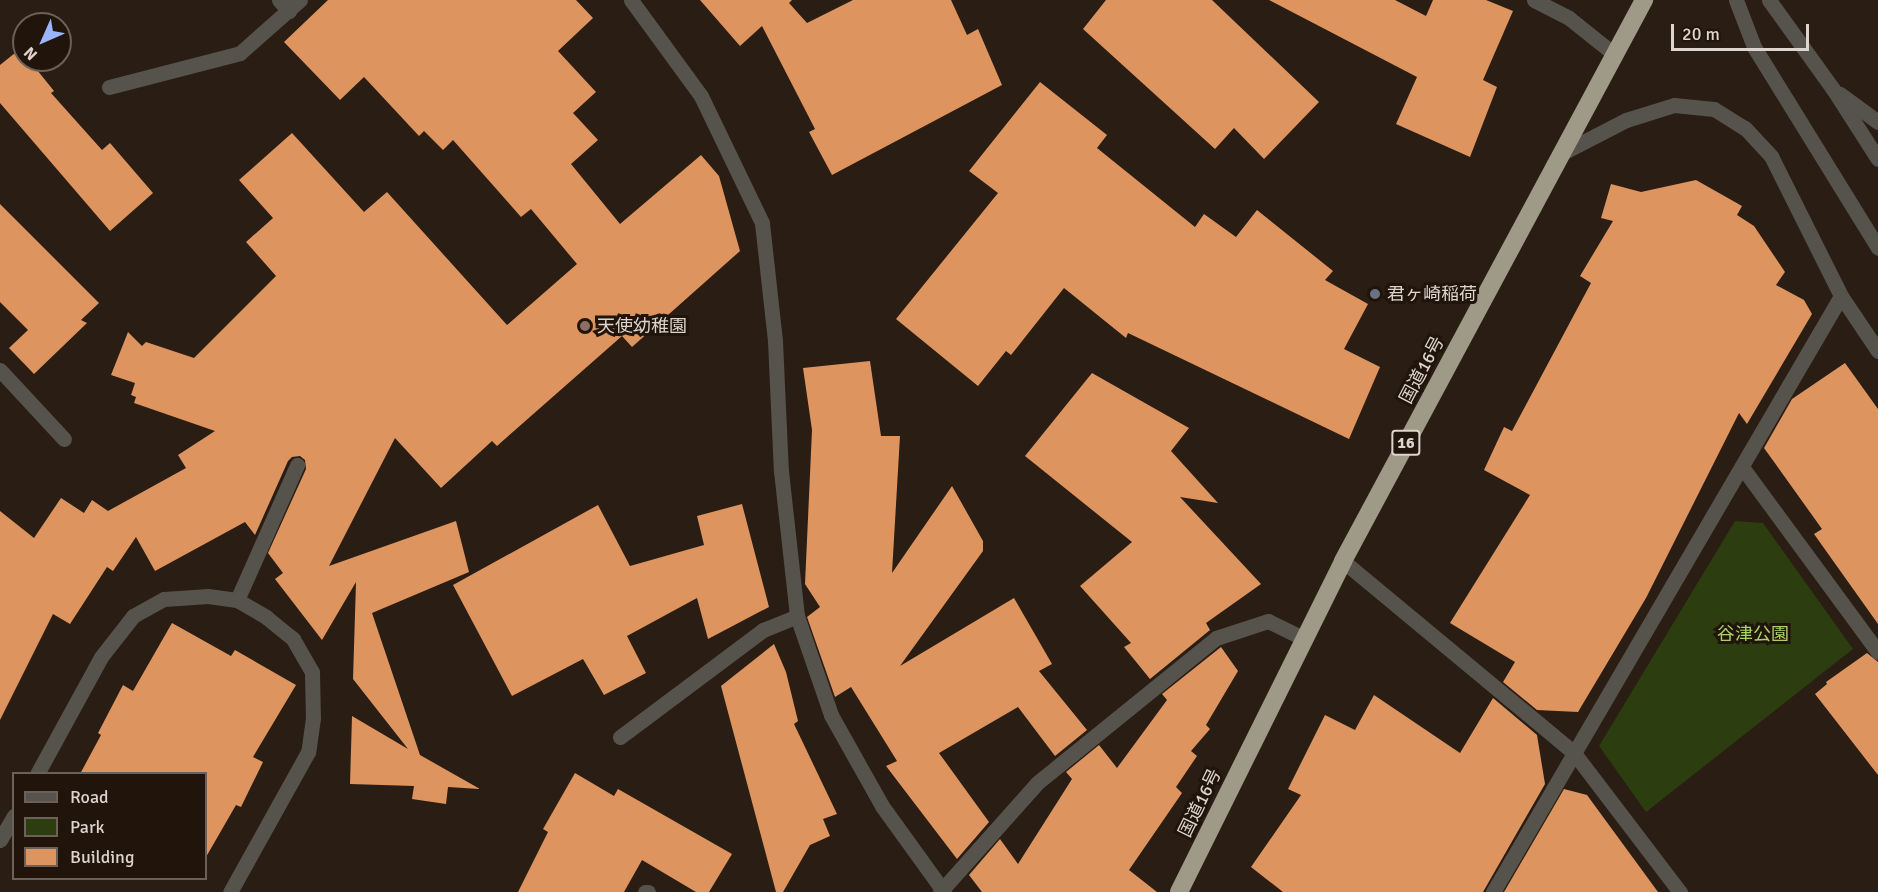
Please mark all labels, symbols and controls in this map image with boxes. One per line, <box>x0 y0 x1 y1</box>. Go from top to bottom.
north arrow <box>12 12 72 72</box>
scale bar <box>1674 12 1812 50</box>
text: 20 m <box>1682 23 1720 45</box>
text: N <box>20 42 42 64</box>
place label: 君ヶ崎稲荷 <box>1387 283 1477 305</box>
marker: 君ヶ崎稲荷 <box>1368 287 1382 301</box>
place label: 天使幼稚園 <box>597 315 687 337</box>
marker: 天使幼稚園 <box>578 319 592 333</box>
street label: 国道16号 <box>1395 333 1449 407</box>
road number: 16 <box>1391 430 1421 456</box>
park label: 谷津公園 <box>1717 623 1789 645</box>
street label: 国道16号 <box>1174 765 1226 841</box>
legend <box>12 772 207 880</box>
text: Road <box>70 786 109 808</box>
text: Park <box>70 816 105 838</box>
text: Building <box>70 846 134 868</box>

